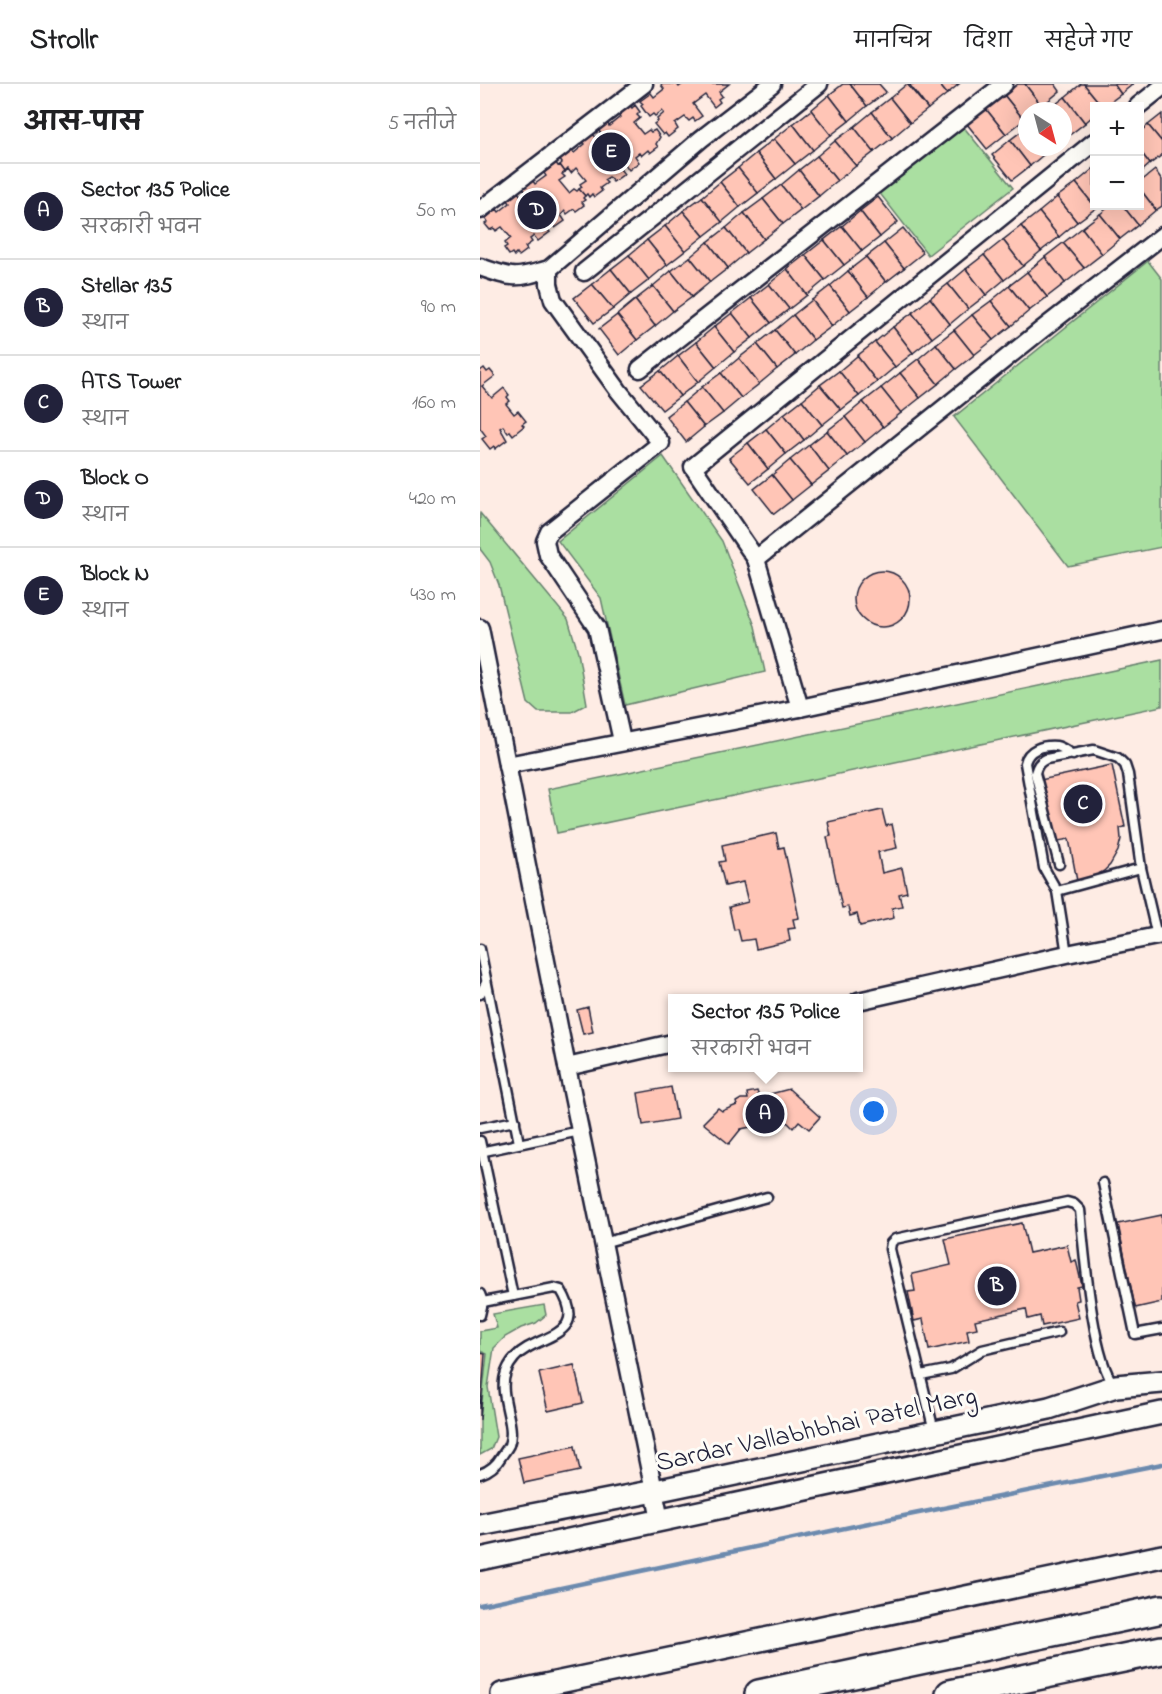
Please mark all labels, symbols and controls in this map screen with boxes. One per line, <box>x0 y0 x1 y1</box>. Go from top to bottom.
text: Strollr <box>30 21 98 62</box>
text: मानचित्र <box>854 27 931 57</box>
text: दिशा <box>964 27 1012 57</box>
text: सहेजे गए <box>1045 27 1132 57</box>
north arrow <box>1018 102 1072 156</box>
map controls <box>1090 102 1144 210</box>
button: + <box>1090 102 1144 156</box>
text: आस-पास <box>24 105 142 143</box>
text: 5 नतीजे <box>388 110 456 139</box>
pin: E <box>592 130 630 174</box>
button: − <box>1090 156 1144 210</box>
text: Sector 135 Police <box>81 175 230 207</box>
pin: D <box>518 188 556 232</box>
text: A <box>37 197 50 226</box>
text: 50 m <box>415 197 456 226</box>
text: सरकारी भवन <box>81 214 200 243</box>
text: Stellar 135 <box>81 271 173 303</box>
text: B <box>37 293 50 322</box>
text: 90 m <box>421 293 456 322</box>
text: स्थान <box>81 310 128 339</box>
text: ATS Tower <box>81 367 181 399</box>
text: C <box>38 389 49 418</box>
text: 160 m <box>412 389 456 418</box>
text: स्थान <box>81 406 128 435</box>
text: Block O <box>81 463 149 495</box>
text: D <box>36 485 51 514</box>
text: 420 m <box>409 485 456 514</box>
text: स्थान <box>81 502 128 531</box>
text: Block N <box>81 559 149 591</box>
text: E <box>37 581 50 610</box>
text: 430 m <box>410 581 456 610</box>
text: स्थान <box>81 598 128 627</box>
pin: C <box>1064 782 1102 826</box>
popup <box>668 994 863 1072</box>
text: Sector 135 Police <box>691 997 840 1029</box>
text: सरकारी भवन <box>691 1036 811 1065</box>
pin: A <box>746 1092 784 1136</box>
your location <box>859 1097 888 1126</box>
pin: B <box>978 1264 1016 1308</box>
street label: Sardar Vallabhbhai Patel Marg <box>652 1377 981 1484</box>

